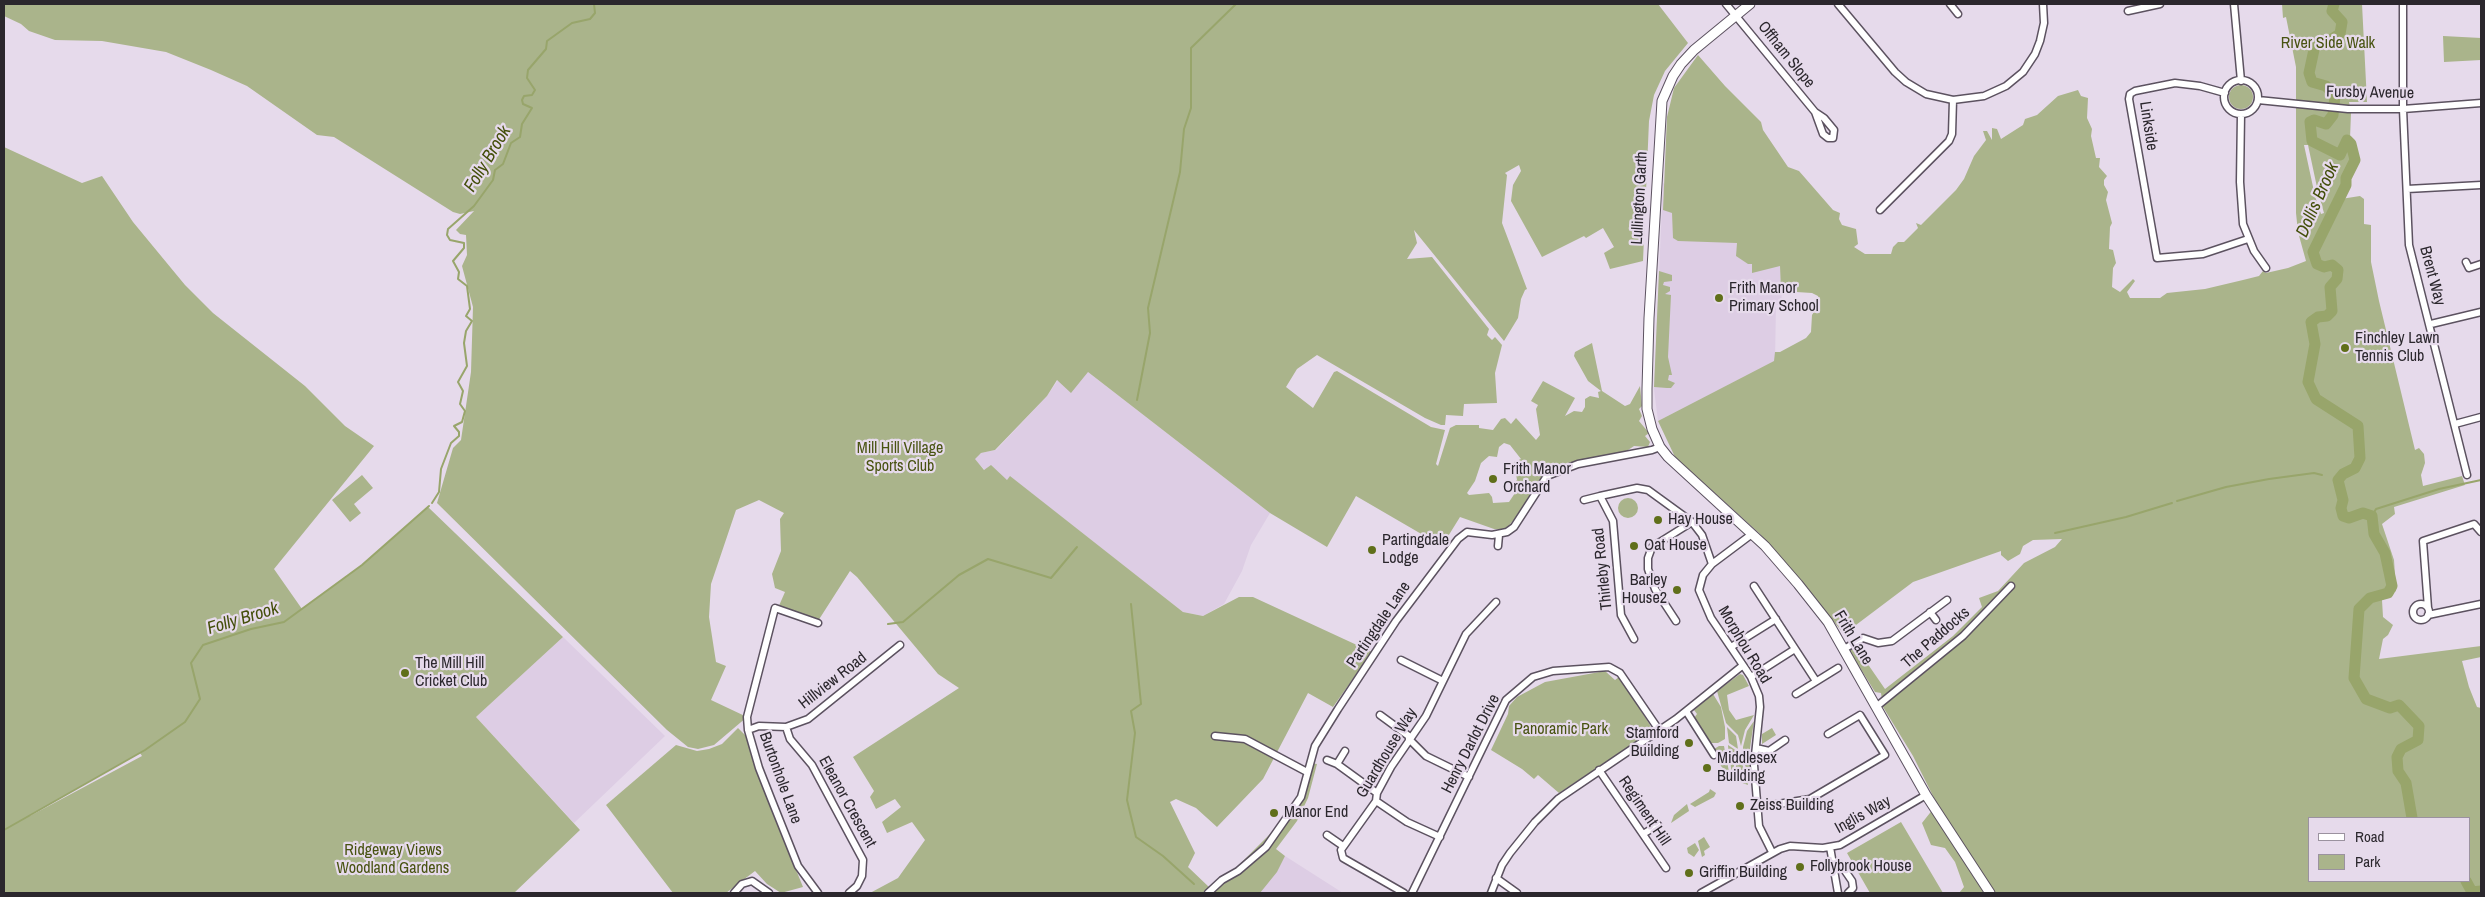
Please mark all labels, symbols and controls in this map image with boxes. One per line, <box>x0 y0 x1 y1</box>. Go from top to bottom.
street label: Offham Slope <box>1753 18 1819 92</box>
park label: River Side Walk <box>2281 34 2375 54</box>
street label: Fursby Avenue <box>2326 83 2414 103</box>
street label: Linkside <box>2135 100 2161 152</box>
water label: Folly Brook <box>460 122 516 196</box>
street label: Lullington Garth <box>1628 151 1652 245</box>
water label: Dollis Brook <box>2292 159 2344 241</box>
street label: Brent Way <box>2415 244 2449 308</box>
place label: Frith Manor Primary School <box>1729 279 1819 317</box>
marker: Frith Manor Primary School <box>1713 292 1725 304</box>
place label: Finchley Lawn Tennis Club <box>2355 329 2440 367</box>
marker: Finchley Lawn Tennis Club <box>2339 342 2351 354</box>
park label: Mill Hill Village Sports Club <box>857 439 943 477</box>
place label: Frith Manor Orchard <box>1503 460 1571 498</box>
marker: Frith Manor Orchard <box>1487 473 1499 485</box>
place label: Hay House <box>1668 510 1733 530</box>
marker: Hay House <box>1652 514 1664 526</box>
street label: Thirleby Road <box>1589 527 1617 611</box>
place label: Partingdale Lodge <box>1382 531 1449 569</box>
place label: Oat House <box>1644 536 1707 556</box>
marker: Oat House <box>1628 540 1640 552</box>
marker: Partingdale Lodge <box>1366 544 1378 556</box>
place label: Barley House2 <box>1622 571 1667 609</box>
street label: Partingdale Lane <box>1343 578 1415 672</box>
marker: Barley House2 <box>1671 584 1683 596</box>
water label: Folly Brook <box>205 598 281 640</box>
street label: Morphou Road <box>1713 603 1775 687</box>
street label: The Paddocks <box>1898 603 1974 673</box>
street label: Frith Lane <box>1829 607 1877 669</box>
street label: Hillview Road <box>795 649 871 713</box>
place label: The Mill Hill Cricket Club <box>415 654 487 692</box>
marker: The Mill Hill Cricket Club <box>399 667 411 679</box>
street label: Henry Darlot Drive <box>1438 691 1504 797</box>
street label: Guardhouse Way <box>1353 705 1421 801</box>
park label: Panoramic Park <box>1514 720 1608 740</box>
place label: Stamford Building <box>1626 724 1679 762</box>
street label: Burtonhole Lane <box>755 729 805 827</box>
marker: Stamford Building <box>1683 737 1695 749</box>
place label: Middlesex Building <box>1717 749 1777 787</box>
street label: Eleanor Crescent <box>814 753 880 851</box>
marker: Middlesex Building <box>1701 762 1713 774</box>
street label: Regiment Hill <box>1614 773 1674 849</box>
street label: Inglis Way <box>1832 792 1894 838</box>
place label: Zeiss Building <box>1750 796 1834 816</box>
marker: Zeiss Building <box>1734 800 1746 812</box>
place label: Manor End <box>1284 803 1348 823</box>
marker: Manor End <box>1268 807 1280 819</box>
legend <box>2308 817 2470 882</box>
text: Road <box>2355 826 2384 847</box>
park label: Ridgeway Views Woodland Gardens <box>337 841 449 879</box>
text: Park <box>2355 851 2380 872</box>
place label: Follybrook House <box>1810 857 1911 877</box>
marker: Follybrook House <box>1794 861 1806 873</box>
place label: Griffin Building <box>1699 863 1787 883</box>
marker: Griffin Building <box>1683 867 1695 879</box>

